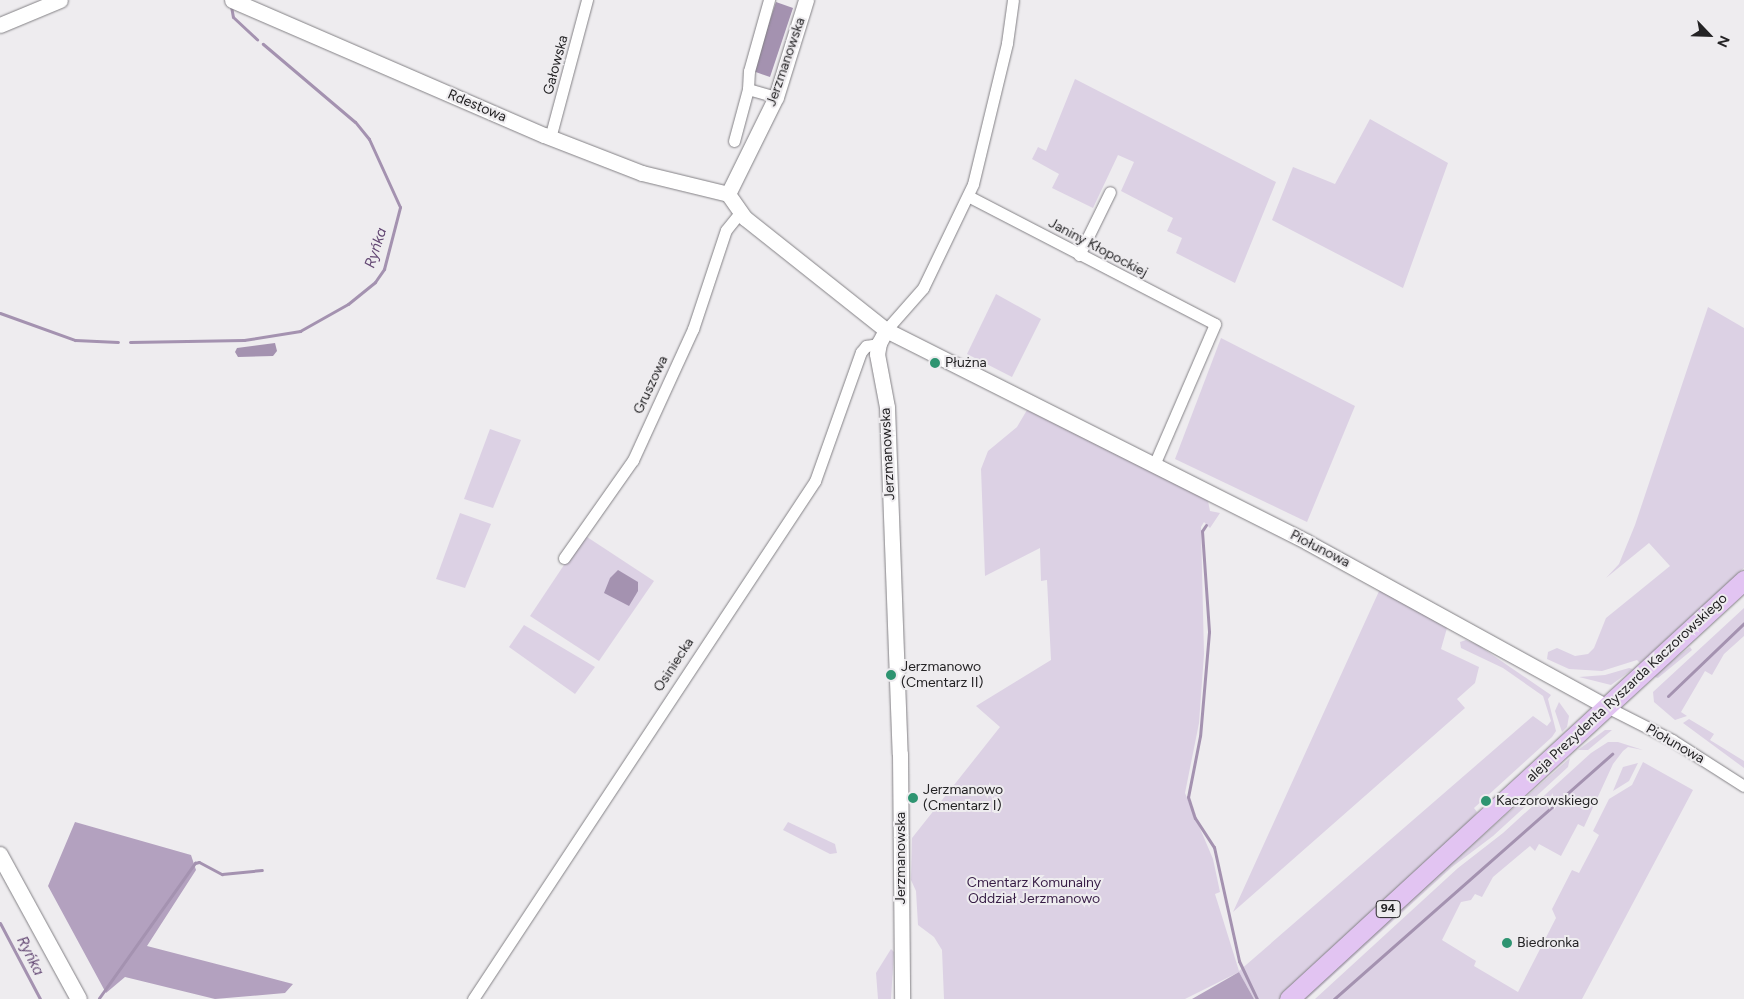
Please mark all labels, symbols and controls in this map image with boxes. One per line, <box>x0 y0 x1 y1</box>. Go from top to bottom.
north arrow <box>1684 10 1734 60</box>
street label: Jerzmanowska <box>763 16 809 108</box>
street label: Gałowska <box>540 33 572 97</box>
text: N <box>1713 33 1733 50</box>
street label: Rdestowa <box>445 86 509 126</box>
street label: Janiny Kłopockiej <box>1046 215 1150 281</box>
water label: Ryńka <box>361 225 391 271</box>
street label: Gruszowa <box>630 353 672 417</box>
place label: Płużna <box>945 355 987 371</box>
marker: Płużna <box>929 357 941 369</box>
street label: Jerzmanowska <box>877 407 899 501</box>
street label: Piołunowa <box>1287 527 1353 571</box>
street label: aleja Prezydenta Ryszarda Kaczorowskiego <box>1523 590 1731 786</box>
street label: Osiniecka <box>650 635 698 695</box>
place label: Jerzmanowo (Cmentarz II) <box>901 659 983 692</box>
marker: Jerzmanowo (Cmentarz II) <box>885 669 897 681</box>
street label: Piołunowa <box>1643 720 1707 768</box>
place label: Jerzmanowo (Cmentarz I) <box>923 782 1003 814</box>
marker: Jerzmanowo (Cmentarz I) <box>907 792 919 804</box>
place label: Kaczorowskiego <box>1496 793 1598 809</box>
marker: Kaczorowskiego <box>1480 795 1492 807</box>
street label: Jerzmanowska <box>893 812 909 904</box>
park label: Cmentarz Komunalny Oddział Jerzmanowo <box>967 875 1101 908</box>
road number: 94 <box>1376 900 1400 919</box>
water label: Ryńka <box>13 933 47 979</box>
place label: Biedronka <box>1517 935 1579 951</box>
marker: Biedronka <box>1501 937 1513 949</box>

